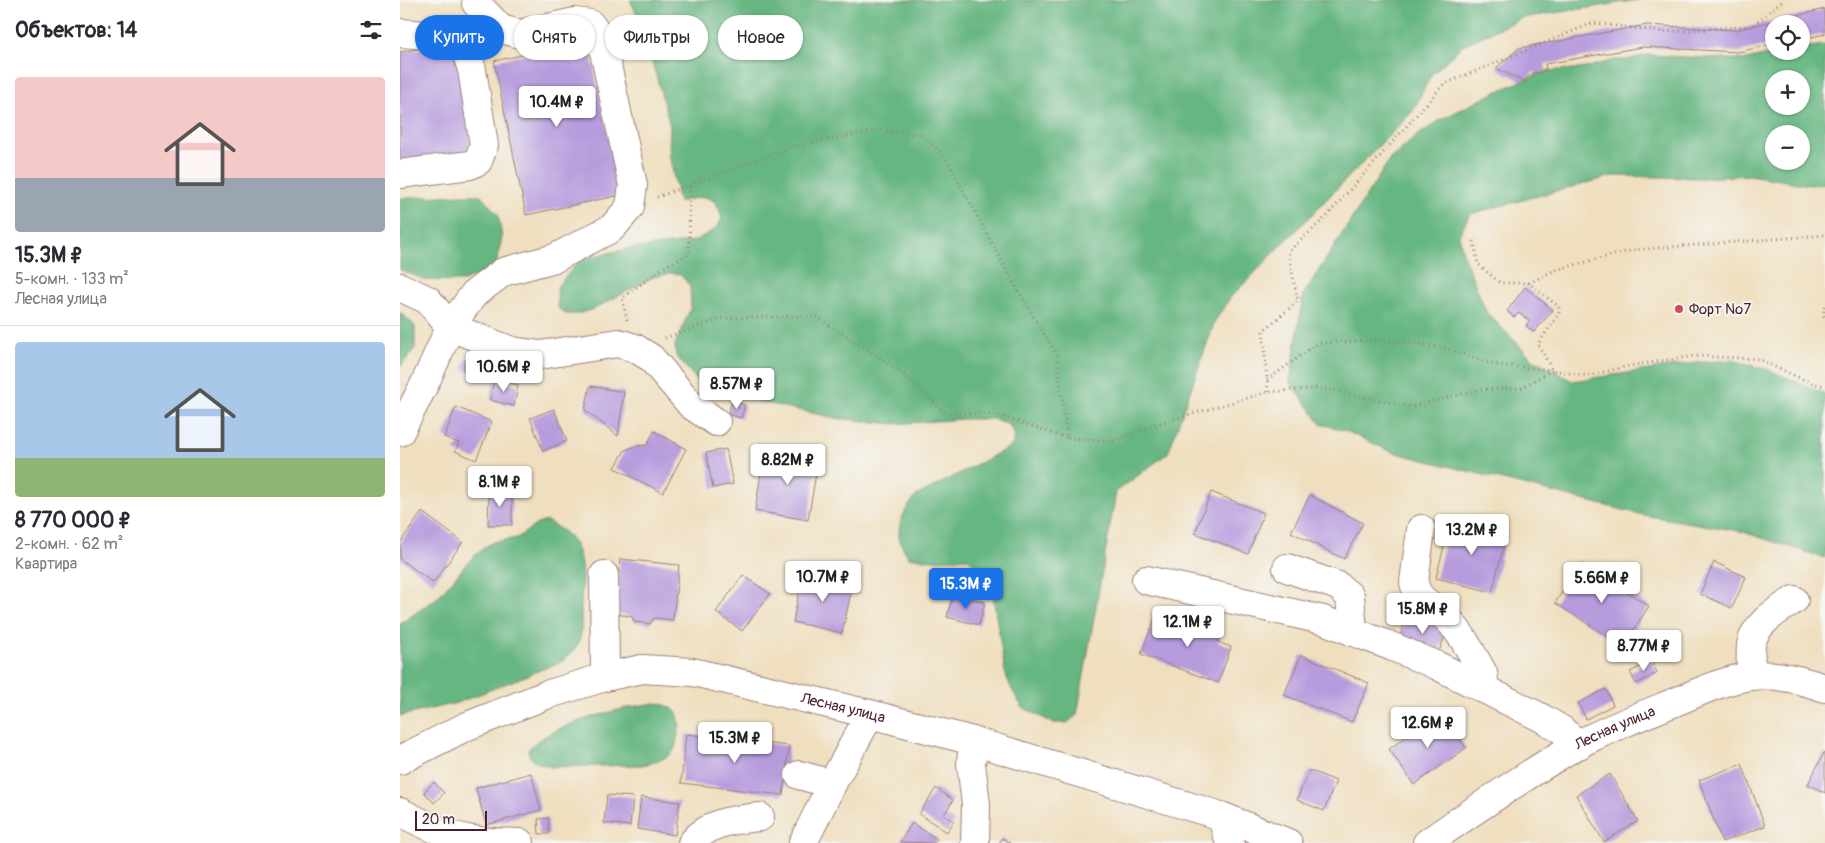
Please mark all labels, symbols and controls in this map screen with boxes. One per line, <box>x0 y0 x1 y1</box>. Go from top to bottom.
chip: Купить <box>415 15 504 60</box>
chip: Снять <box>514 15 595 60</box>
chip: Фильтры <box>605 15 708 60</box>
chip: Новое <box>718 15 803 60</box>
map controls <box>1765 15 1810 170</box>
button: locate <box>1765 15 1810 60</box>
icon: filters <box>357 16 385 44</box>
text: Объектов: 14 <box>15 17 137 44</box>
button: + <box>1765 70 1810 115</box>
pin: 10.4M ₽ <box>511 86 603 128</box>
text: 10.4M ₽ <box>530 92 584 112</box>
icon: home <box>155 109 245 199</box>
button: − <box>1765 125 1810 170</box>
text: 15.3M ₽ <box>15 242 83 269</box>
text: 5-комн. · 133 m² <box>15 269 129 289</box>
text: Лесная улица <box>15 289 107 309</box>
place label: Форт №7 <box>1689 300 1751 319</box>
marker: Форт №7 <box>1673 303 1685 315</box>
pin: 10.6M ₽ <box>458 350 550 393</box>
text: 10.6M ₽ <box>477 357 531 377</box>
pin: 8.57M ₽ <box>691 368 783 410</box>
text: 8.57M ₽ <box>710 374 764 394</box>
icon: home <box>155 375 245 465</box>
pin: 8.82M ₽ <box>742 444 834 486</box>
text: 8.82M ₽ <box>761 450 815 470</box>
pin: 8.1M ₽ <box>459 466 541 508</box>
text: 8.1M ₽ <box>479 472 521 492</box>
text: 8 770 000 ₽ <box>15 507 131 534</box>
pin: 13.2M ₽ <box>1426 514 1518 556</box>
text: 13.2M ₽ <box>1446 520 1498 540</box>
text: 2-комн. · 62 m² <box>15 534 123 554</box>
text: Квартира <box>15 554 77 574</box>
pin: 10.7M ₽ <box>777 560 869 603</box>
pin: 5.66M ₽ <box>1556 562 1648 604</box>
text: 10.7M ₽ <box>796 567 850 587</box>
pin: 15.3M ₽ <box>920 568 1012 610</box>
text: 5.66M ₽ <box>1574 568 1630 588</box>
text: 15.3M ₽ <box>940 574 992 594</box>
pin: 15.8M ₽ <box>1377 592 1469 635</box>
text: 15.8M ₽ <box>1397 599 1449 619</box>
pin: 12.1M ₽ <box>1142 606 1234 648</box>
text: 12.1M ₽ <box>1163 612 1213 632</box>
pin: 8.77M ₽ <box>1598 630 1690 672</box>
text: 8.77M ₽ <box>1617 636 1671 656</box>
street label: Лесная улица <box>798 689 887 728</box>
street label: Лесная улица <box>1571 702 1658 755</box>
pin: 12.6M ₽ <box>1382 706 1474 749</box>
text: 12.6M ₽ <box>1402 713 1454 733</box>
pin: 15.3M ₽ <box>689 722 781 764</box>
text: 15.3M ₽ <box>709 728 761 748</box>
scale bar <box>415 808 488 831</box>
text: 20 m <box>422 811 455 828</box>

